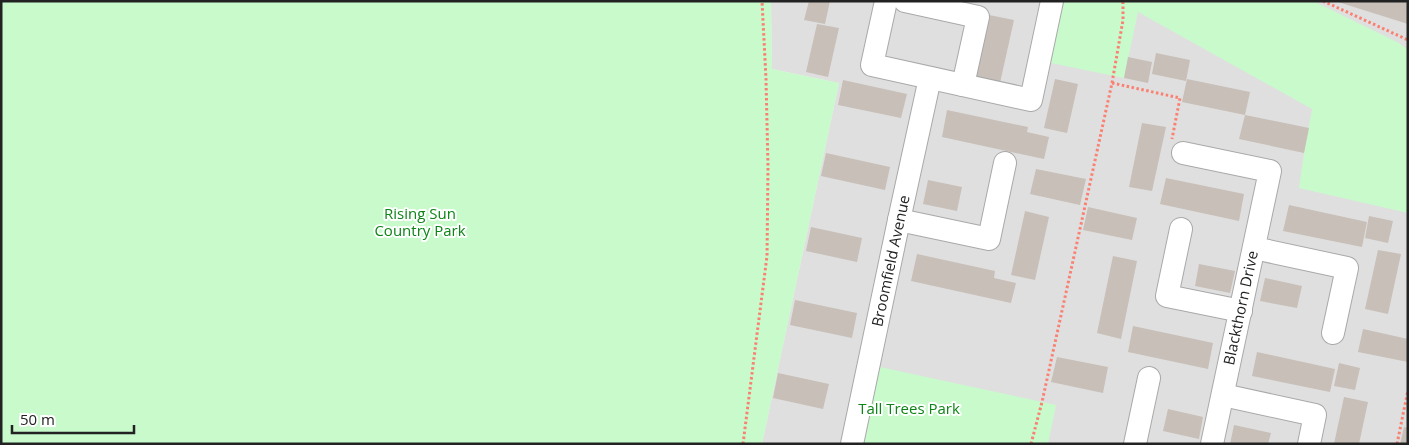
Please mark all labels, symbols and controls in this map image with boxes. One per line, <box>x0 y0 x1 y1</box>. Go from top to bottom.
street label: Broomfield Avenue <box>866 193 914 328</box>
park label: Rising Sun Country Park <box>374 203 466 240</box>
street label: Blackthorn Drive <box>1218 249 1262 367</box>
park label: Tall Trees Park <box>858 398 960 418</box>
scale bar <box>12 402 135 434</box>
text: 50 m <box>20 409 55 429</box>

